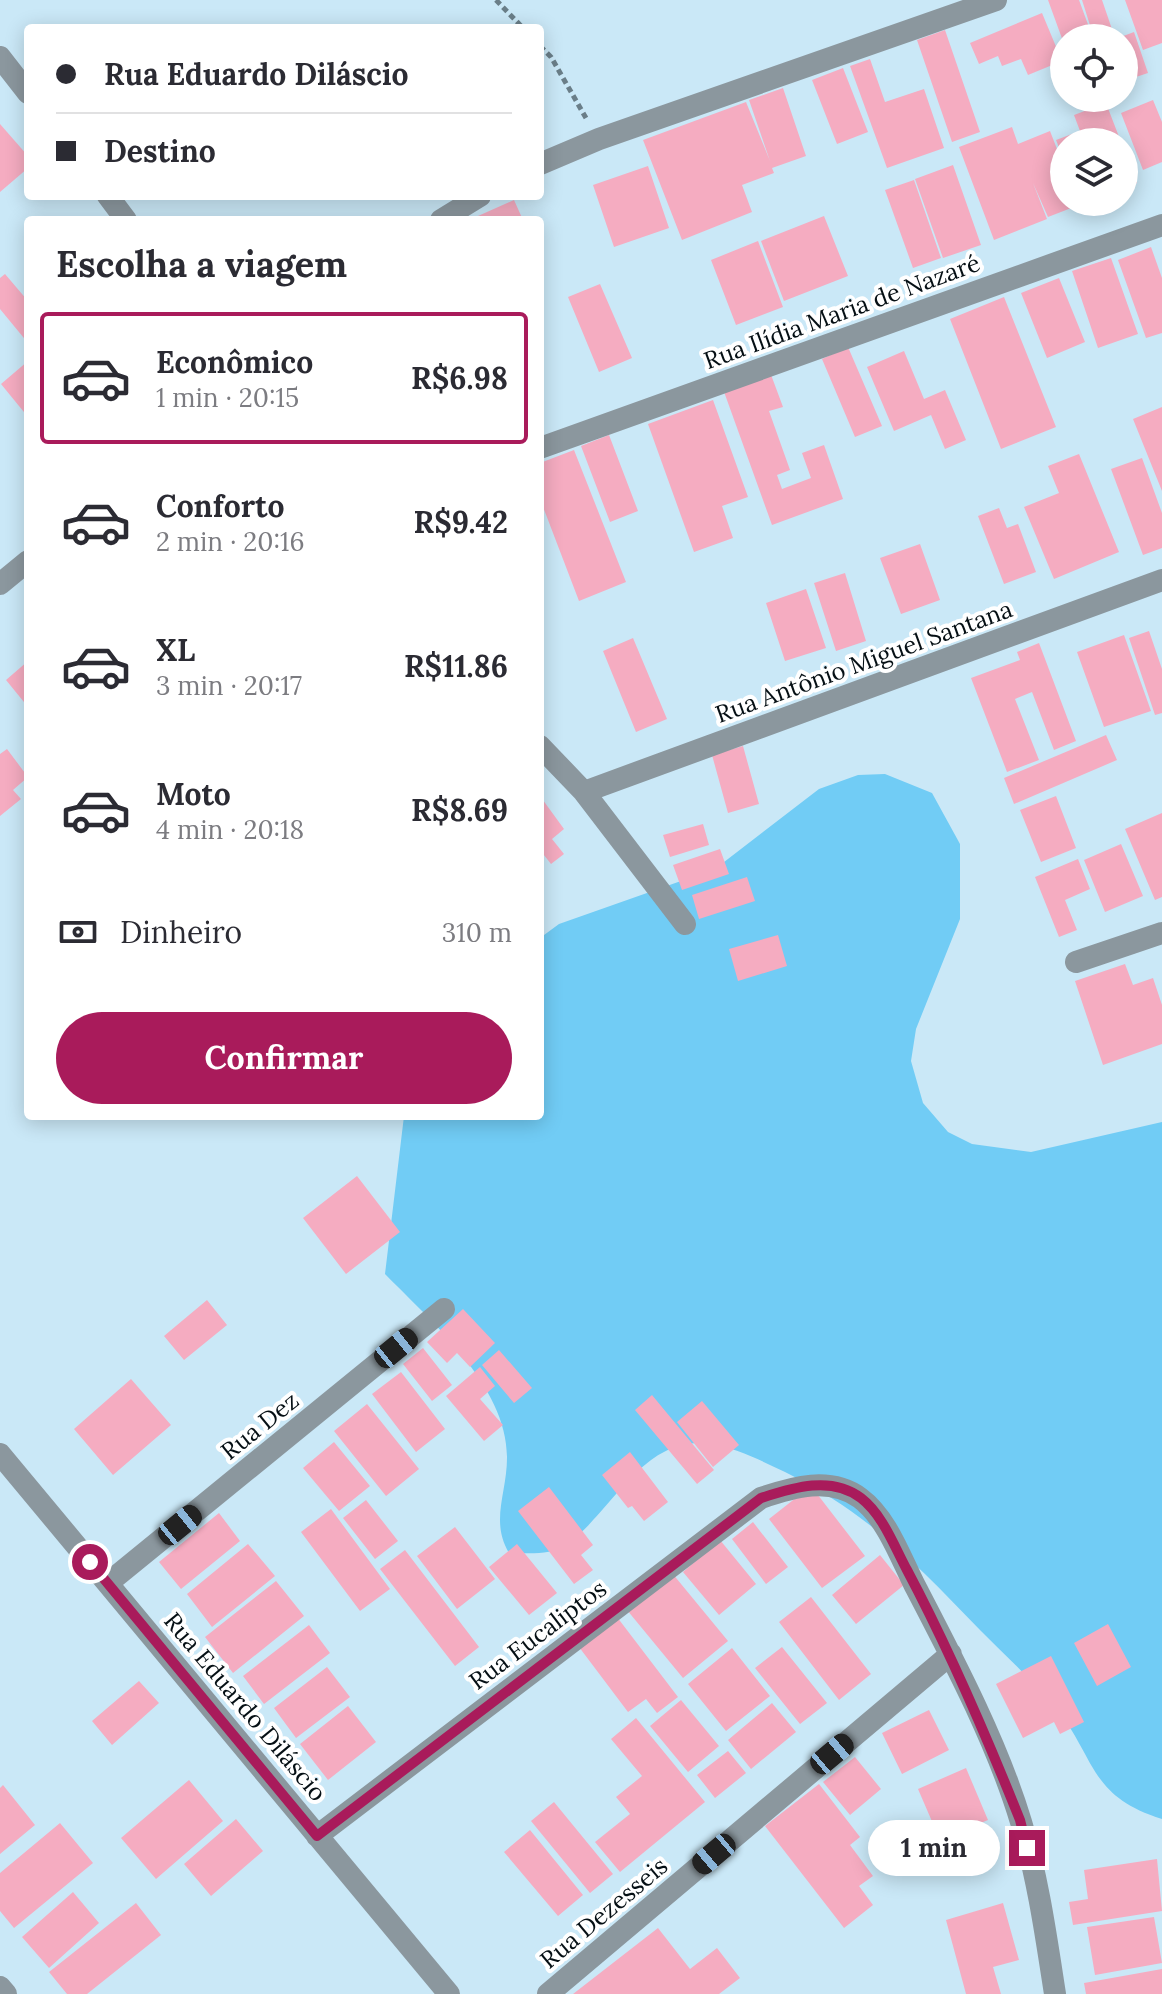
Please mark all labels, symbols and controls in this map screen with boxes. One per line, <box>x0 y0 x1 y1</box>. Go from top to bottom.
map controls <box>1050 24 1138 216</box>
button: locate <box>1050 24 1138 112</box>
text: Rua Eduardo Diláscio <box>104 55 409 93</box>
button: layers <box>1050 128 1138 216</box>
text: Destino <box>104 132 216 170</box>
text: Escolha a viagem <box>56 241 347 287</box>
street label: Rua Ilídia Maria de Nazaré <box>700 247 984 376</box>
icon: car <box>60 342 132 414</box>
text: Econômico <box>156 343 313 381</box>
text: R$6.98 <box>411 359 508 397</box>
text: 1 min · 20:15 <box>156 381 299 414</box>
icon: car <box>60 486 132 558</box>
text: Conforto <box>156 487 284 525</box>
text: R$9.42 <box>414 503 508 541</box>
text: 2 min · 20:16 <box>156 525 304 558</box>
street label: Rua Antônio Miguel Santana <box>711 593 1017 730</box>
icon: car <box>60 630 132 702</box>
text: XL <box>156 631 195 669</box>
text: R$11.86 <box>404 647 508 685</box>
text: 3 min · 20:17 <box>156 669 302 702</box>
icon: car <box>60 774 132 846</box>
text: Moto <box>156 775 231 813</box>
text: R$8.69 <box>411 791 508 829</box>
text: 4 min · 20:18 <box>156 813 304 846</box>
icon: cash <box>56 910 100 954</box>
text: Dinheiro <box>120 913 242 951</box>
text: 310 m <box>442 916 512 949</box>
button: Confirmar <box>56 1012 512 1104</box>
car <box>370 1324 422 1372</box>
street label: Rua Dez <box>214 1385 305 1466</box>
car <box>154 1501 206 1549</box>
route start <box>72 1544 108 1580</box>
street label: Rua Eucaliptos <box>463 1573 613 1696</box>
street label: Rua Eduardo Diláscio <box>157 1606 333 1808</box>
car <box>806 1729 858 1779</box>
callout: 1 min <box>867 1820 999 1876</box>
car <box>688 1829 740 1879</box>
route end <box>1009 1830 1045 1866</box>
text: 1 min <box>901 1831 967 1864</box>
street label: Rua Dezesseis <box>534 1850 674 1975</box>

